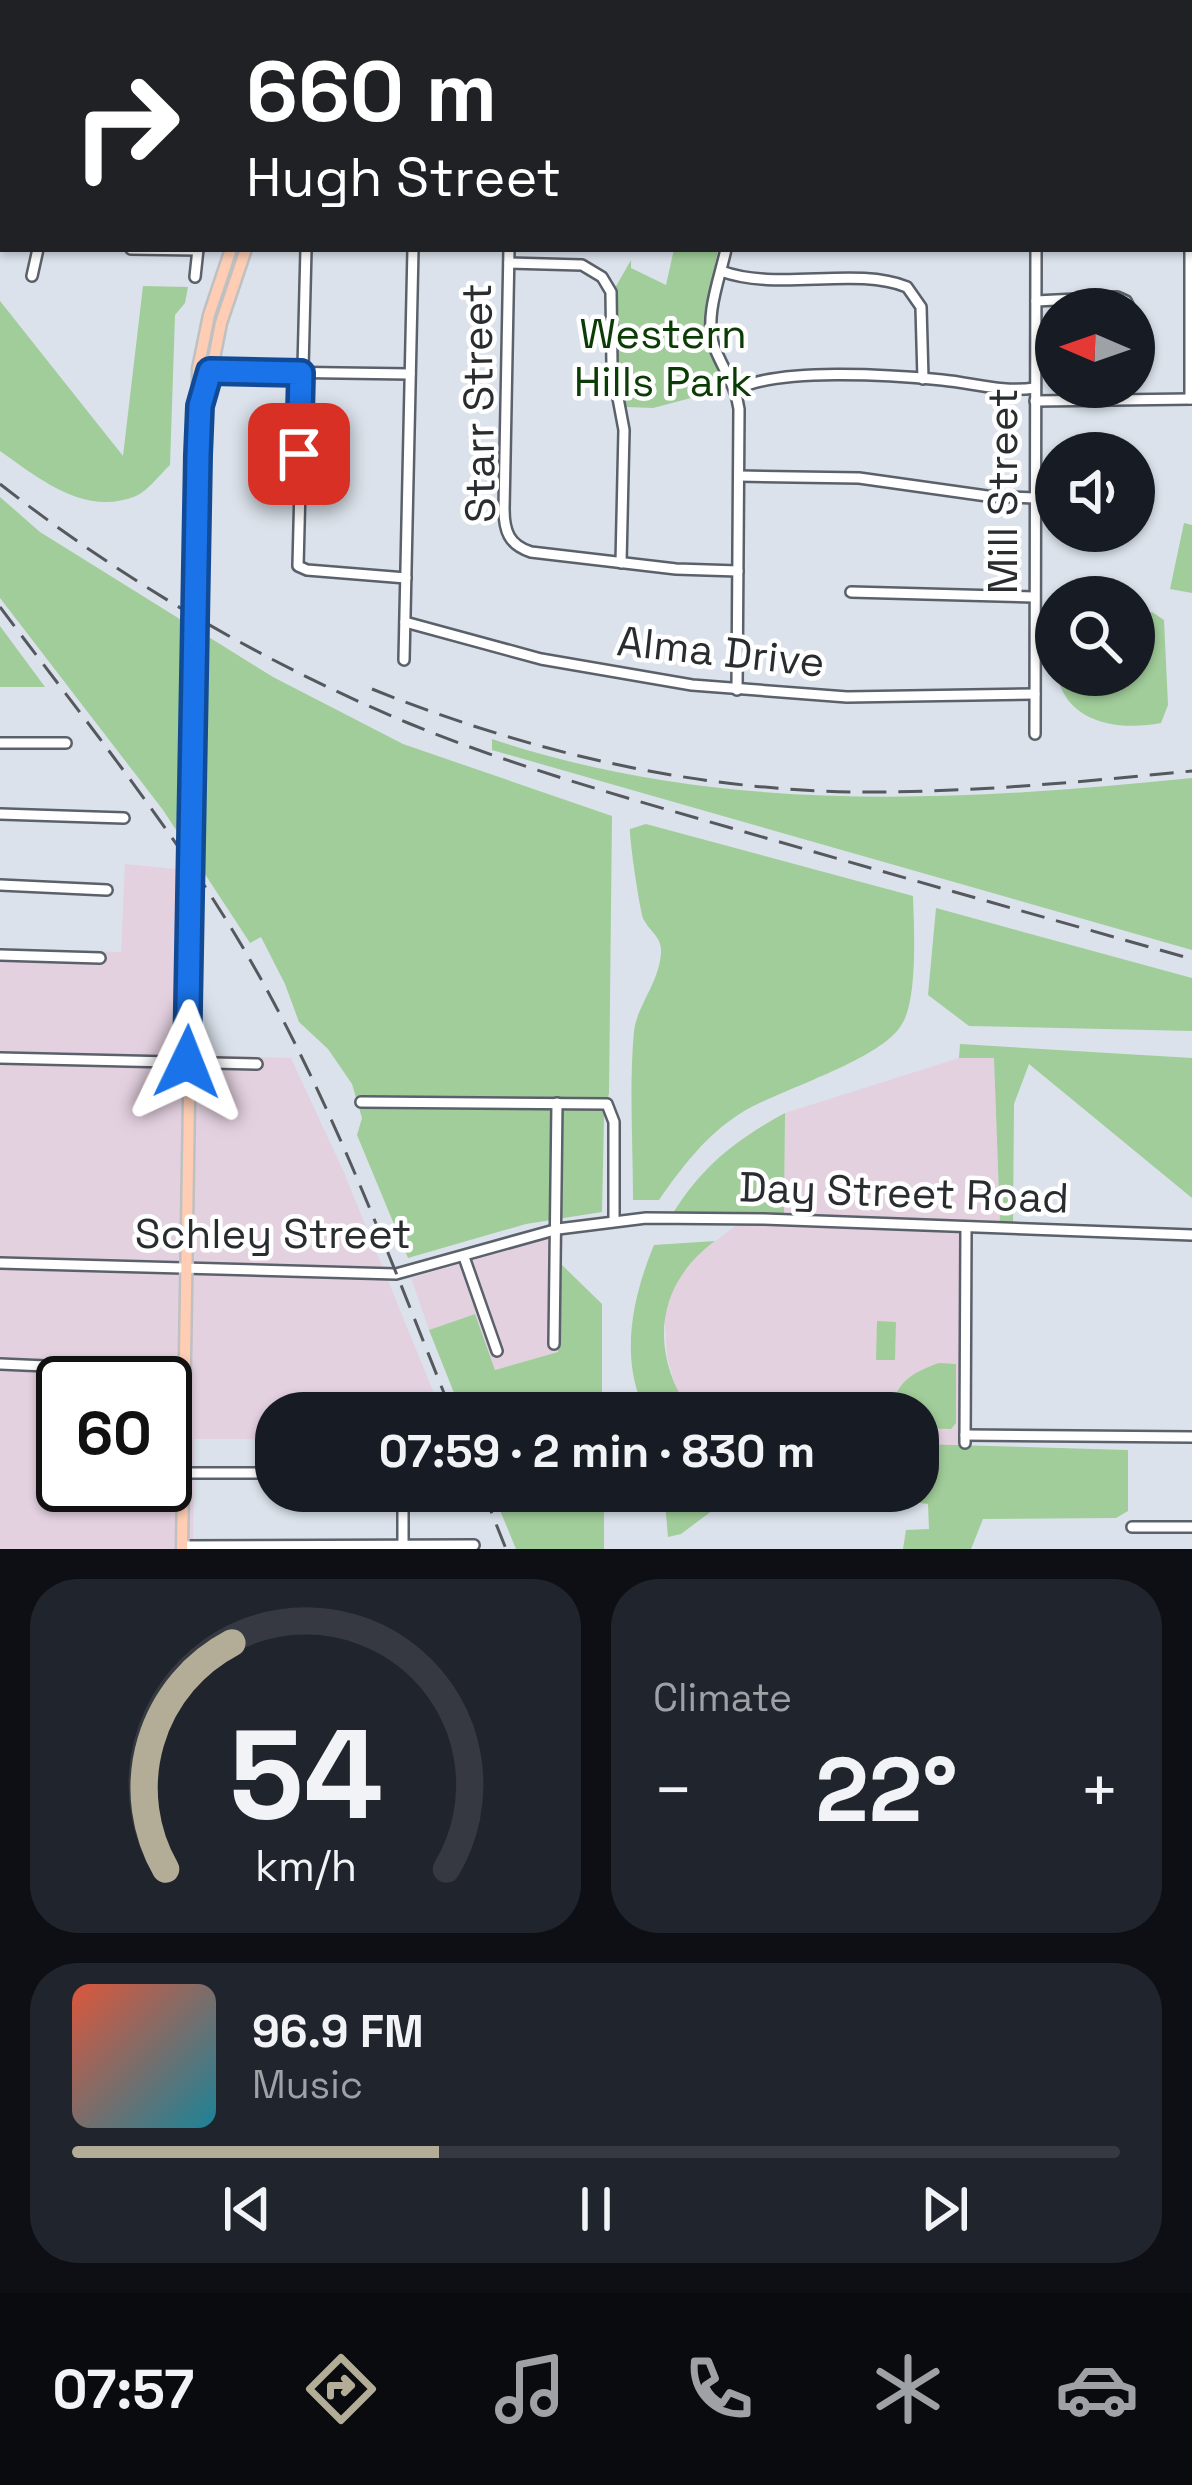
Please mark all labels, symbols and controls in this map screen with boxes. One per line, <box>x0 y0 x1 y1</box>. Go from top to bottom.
text: 660 m <box>246 38 497 146</box>
icon: right <box>48 48 204 204</box>
text: Hugh Street <box>246 143 561 212</box>
street label: Starr Street <box>450 283 507 523</box>
north arrow <box>1035 288 1155 408</box>
map controls <box>1035 288 1155 696</box>
park label: Western Hills Park <box>574 307 752 408</box>
street label: Mill Street <box>976 388 1029 594</box>
pin <box>248 403 350 505</box>
icon: arrive <box>266 421 332 487</box>
button: sound <box>1035 432 1155 552</box>
button: search <box>1035 576 1155 696</box>
street label: Alma Drive <box>615 614 827 689</box>
position arrow <box>124 999 250 1125</box>
street label: Day Street Road <box>738 1160 1070 1225</box>
street label: Schley Street <box>135 1207 411 1260</box>
speed limit sign: 60 <box>36 1356 192 1512</box>
text: 07:59 · 2 min · 830 m <box>379 1423 815 1480</box>
text: Climate <box>653 1673 792 1722</box>
text: 54 <box>228 1695 383 1854</box>
text: 22° <box>815 1732 958 1847</box>
text: − <box>653 1748 694 1832</box>
text: + <box>1079 1748 1120 1832</box>
text: km/h <box>254 1839 357 1894</box>
text: 96.9 FM <box>252 2003 424 2060</box>
text: Music <box>252 2060 363 2109</box>
icon: previous <box>214 2176 280 2242</box>
icon: pause <box>563 2176 629 2242</box>
icon: next <box>912 2176 978 2242</box>
icon: directions <box>299 2347 383 2431</box>
icon: music <box>488 2347 572 2431</box>
icon: phone <box>677 2347 761 2431</box>
icon: climate <box>866 2347 950 2431</box>
icon: car <box>1055 2347 1139 2431</box>
text: 07:57 <box>53 2355 194 2424</box>

